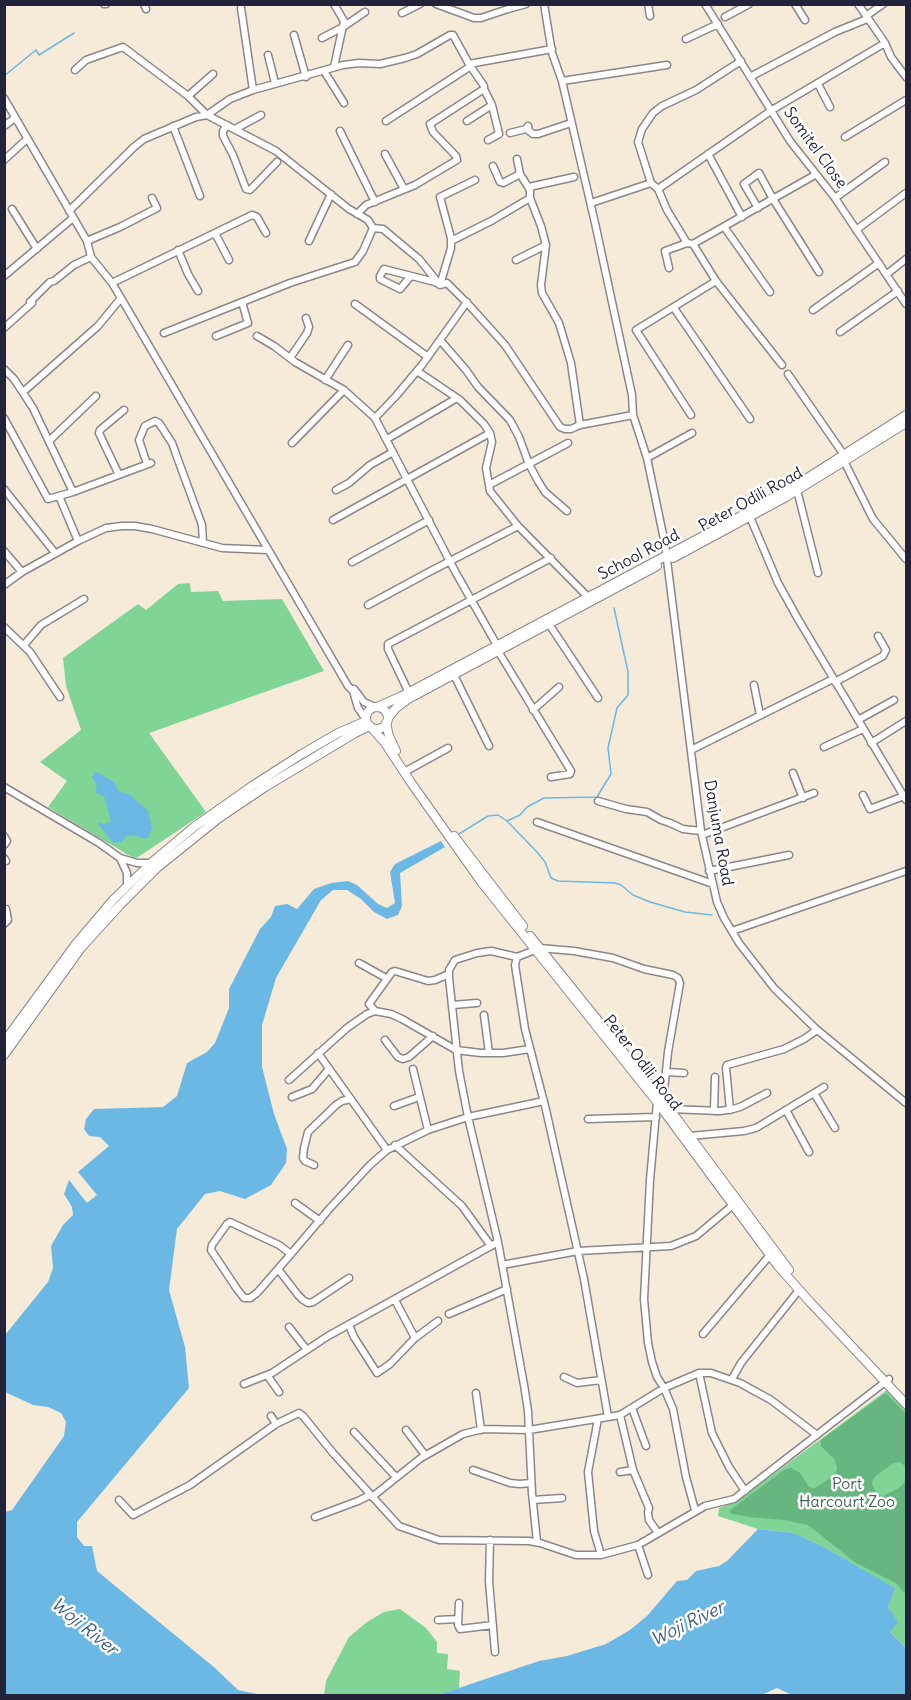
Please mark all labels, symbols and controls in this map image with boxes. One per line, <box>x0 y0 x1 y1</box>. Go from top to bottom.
street label: Somitel Close <box>779 104 851 192</box>
street label: Peter Odili Road <box>696 464 806 536</box>
street label: School Road <box>595 526 683 584</box>
street label: Danjuma Road <box>699 779 737 887</box>
street label: Peter Odili Road <box>599 1012 685 1114</box>
park label: Port Harcourt Zoo <box>799 1474 895 1512</box>
water label: Woji River <box>46 1594 122 1660</box>
water label: Woji River <box>648 1597 728 1651</box>

